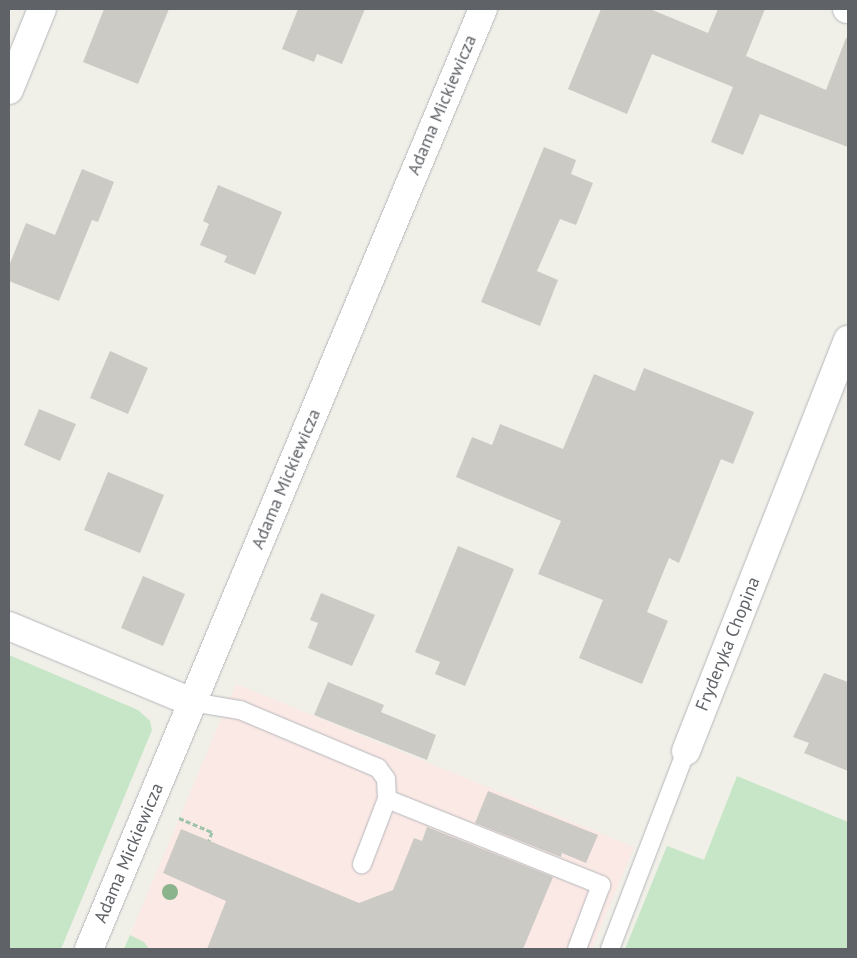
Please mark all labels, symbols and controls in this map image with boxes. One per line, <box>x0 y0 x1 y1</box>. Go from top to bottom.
street label: Adama Mickiewicza <box>403 32 481 178</box>
street label: Adama Mickiewicza <box>247 406 325 552</box>
street label: Fryderyka Chopina <box>691 574 765 714</box>
street label: Adama Mickiewicza <box>90 780 168 926</box>

